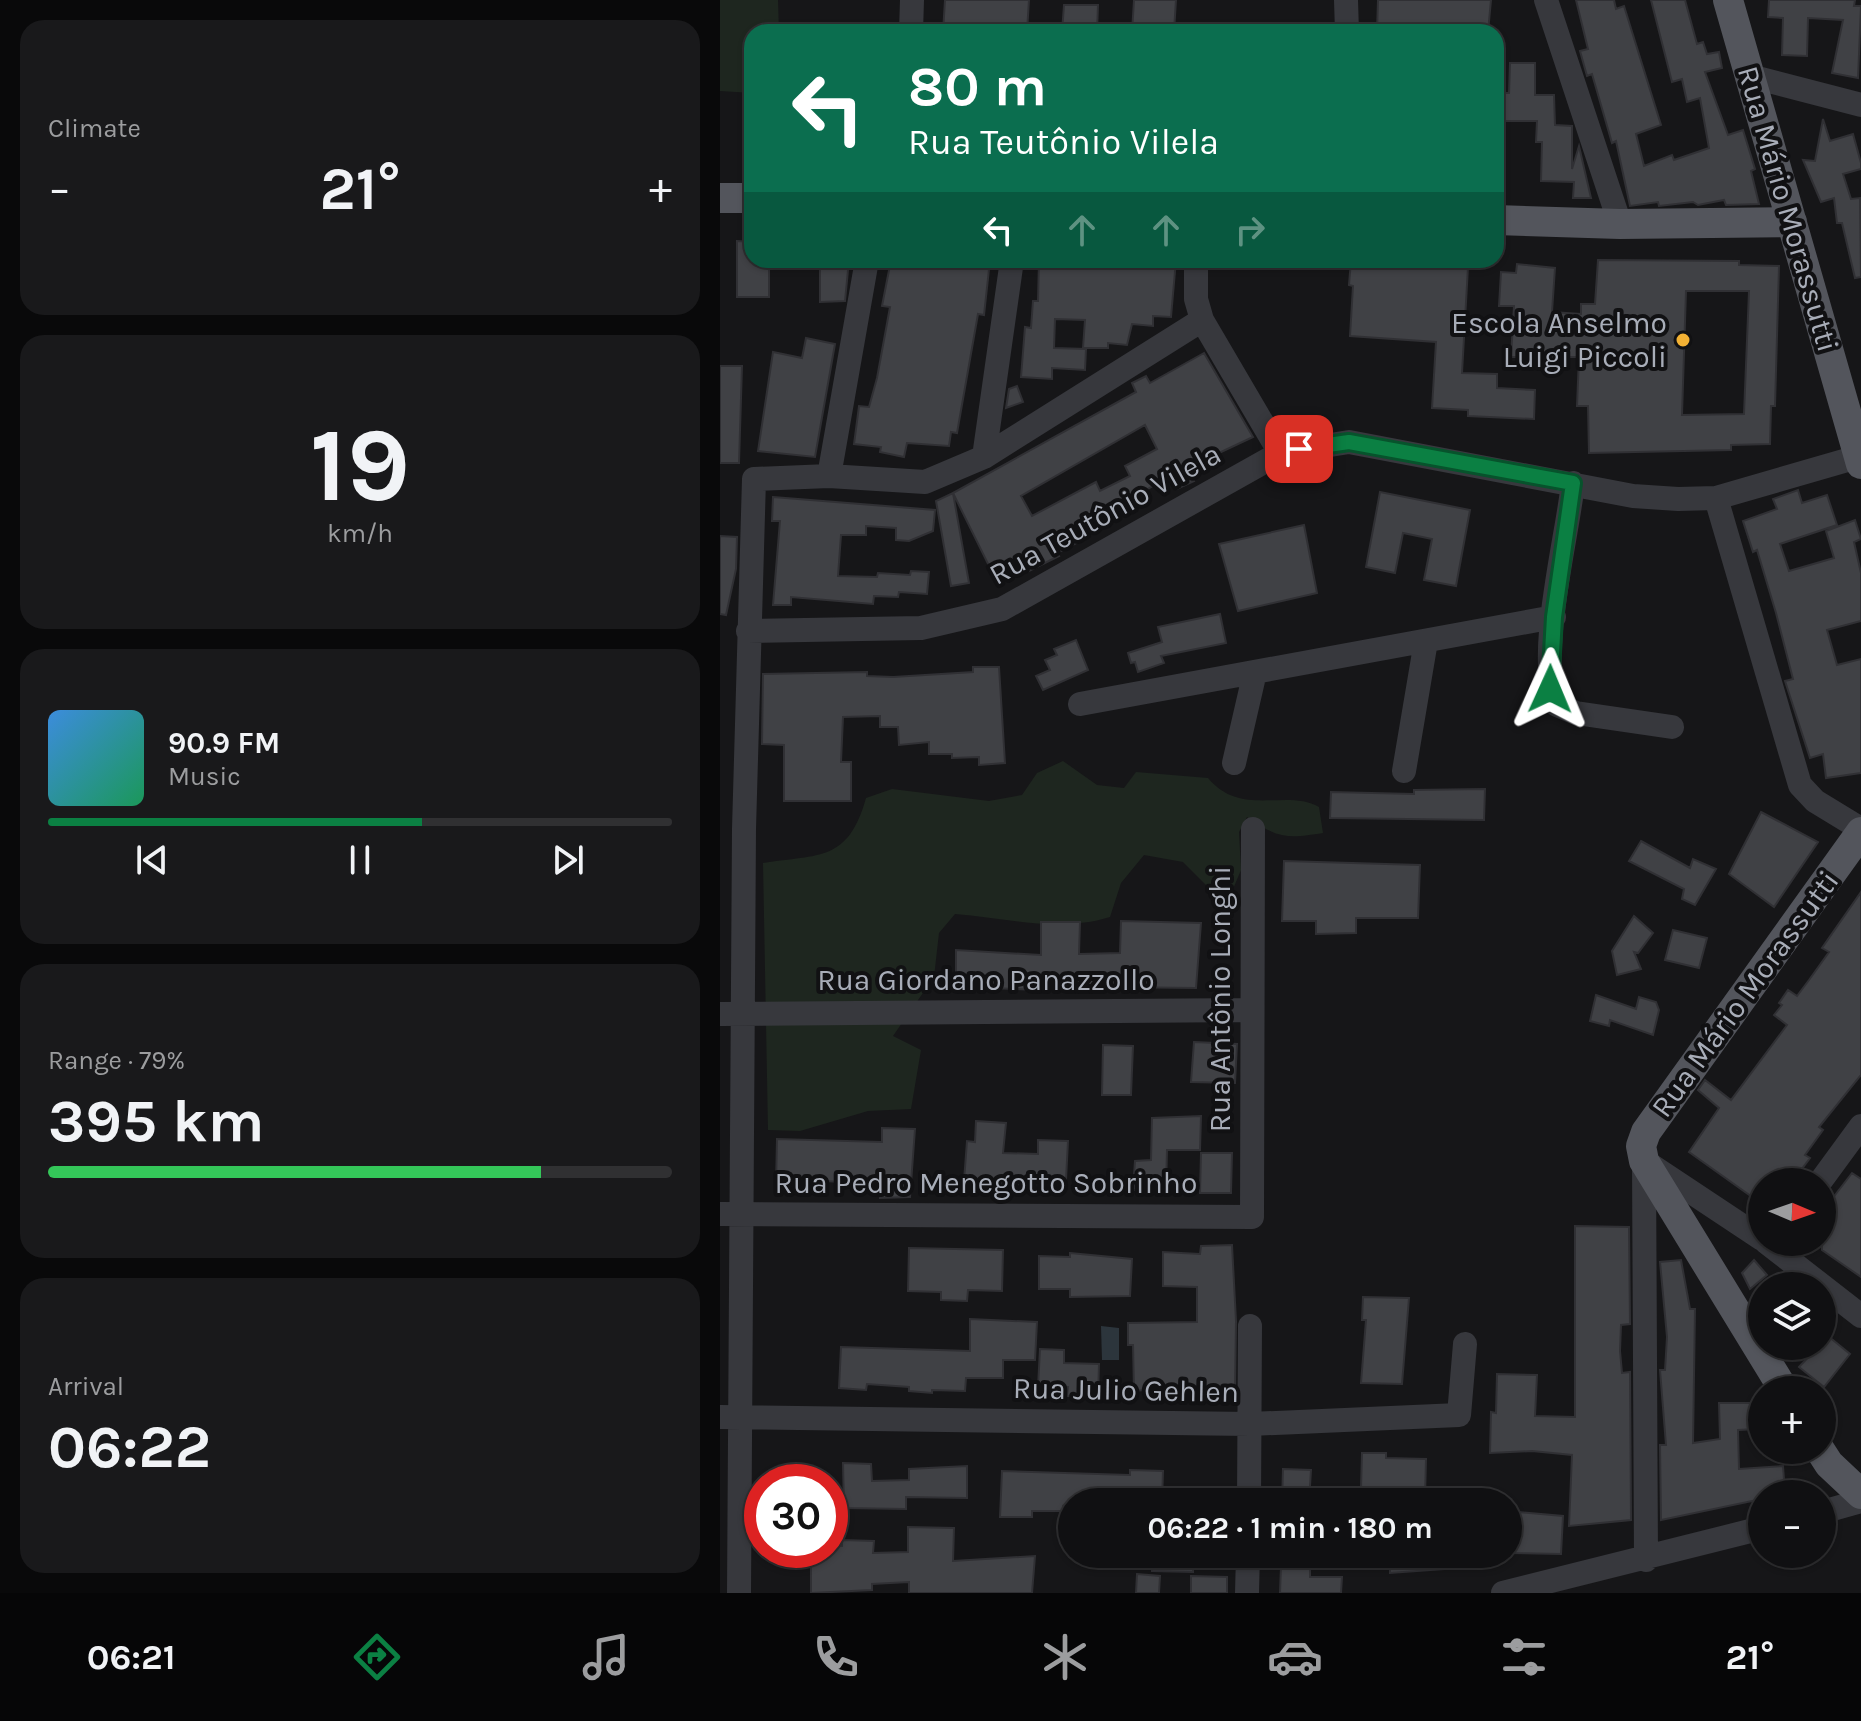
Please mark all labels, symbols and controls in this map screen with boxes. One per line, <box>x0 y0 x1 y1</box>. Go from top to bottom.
text: 80 m <box>908 54 1047 119</box>
icon: left <box>776 56 880 160</box>
street label: Rua Mário Morassutti <box>1730 62 1846 356</box>
text: Climate <box>48 113 141 144</box>
text: Rua Teutônio Vilela <box>908 121 1219 163</box>
text: 21° <box>320 154 401 224</box>
text: − <box>48 163 71 214</box>
text: + <box>649 163 672 214</box>
icon: left <box>976 208 1020 252</box>
icon: ahead <box>1060 208 1104 252</box>
icon: ahead <box>1144 208 1188 252</box>
icon: right <box>1228 208 1272 252</box>
place label: Escola Anselmo Luigi Piccoli <box>1451 305 1667 375</box>
marker: Escola Anselmo Luigi Piccoli <box>1674 331 1692 349</box>
text: 19 <box>310 405 410 526</box>
pin <box>1265 415 1333 483</box>
icon: arrive <box>1277 427 1321 471</box>
street label: Rua Teutônio Vilela <box>983 435 1227 593</box>
text: km/h <box>327 518 393 549</box>
position arrow <box>1508 647 1592 731</box>
text: 90.9 FM <box>168 725 280 761</box>
text: Music <box>168 761 241 792</box>
icon: previous <box>130 838 174 882</box>
icon: pause <box>338 838 382 882</box>
icon: next <box>546 838 590 882</box>
street label: Rua Mário Morassutti <box>1644 864 1846 1124</box>
street label: Rua Antônio Longhi <box>1202 866 1238 1132</box>
street label: Rua Giordano Panazzollo <box>817 962 1155 998</box>
text: Range · 79% <box>48 1045 185 1076</box>
text: 395 km <box>48 1086 264 1156</box>
street label: Rua Pedro Menegotto Sobrinho <box>775 1165 1197 1201</box>
north arrow <box>1748 1168 1836 1256</box>
map controls <box>1748 1168 1836 1568</box>
button: layers <box>1748 1272 1836 1360</box>
street label: Rua Julio Gehlen <box>1013 1370 1239 1410</box>
text: Arrival <box>48 1371 124 1402</box>
button: + <box>1748 1376 1836 1464</box>
text: 06:22 <box>48 1412 211 1482</box>
speed limit sign: 30 <box>744 1464 848 1568</box>
button: − <box>1748 1480 1836 1568</box>
text: 06:22 · 1 min · 180 m <box>1147 1510 1433 1546</box>
icon: directions <box>349 1629 405 1685</box>
icon: music <box>578 1629 634 1685</box>
icon: phone <box>808 1629 864 1685</box>
icon: climate <box>1037 1629 1093 1685</box>
icon: car <box>1267 1629 1323 1685</box>
icon: filters <box>1496 1629 1552 1685</box>
text: 06:21 <box>87 1636 176 1678</box>
text: 21° <box>1726 1636 1774 1678</box>

